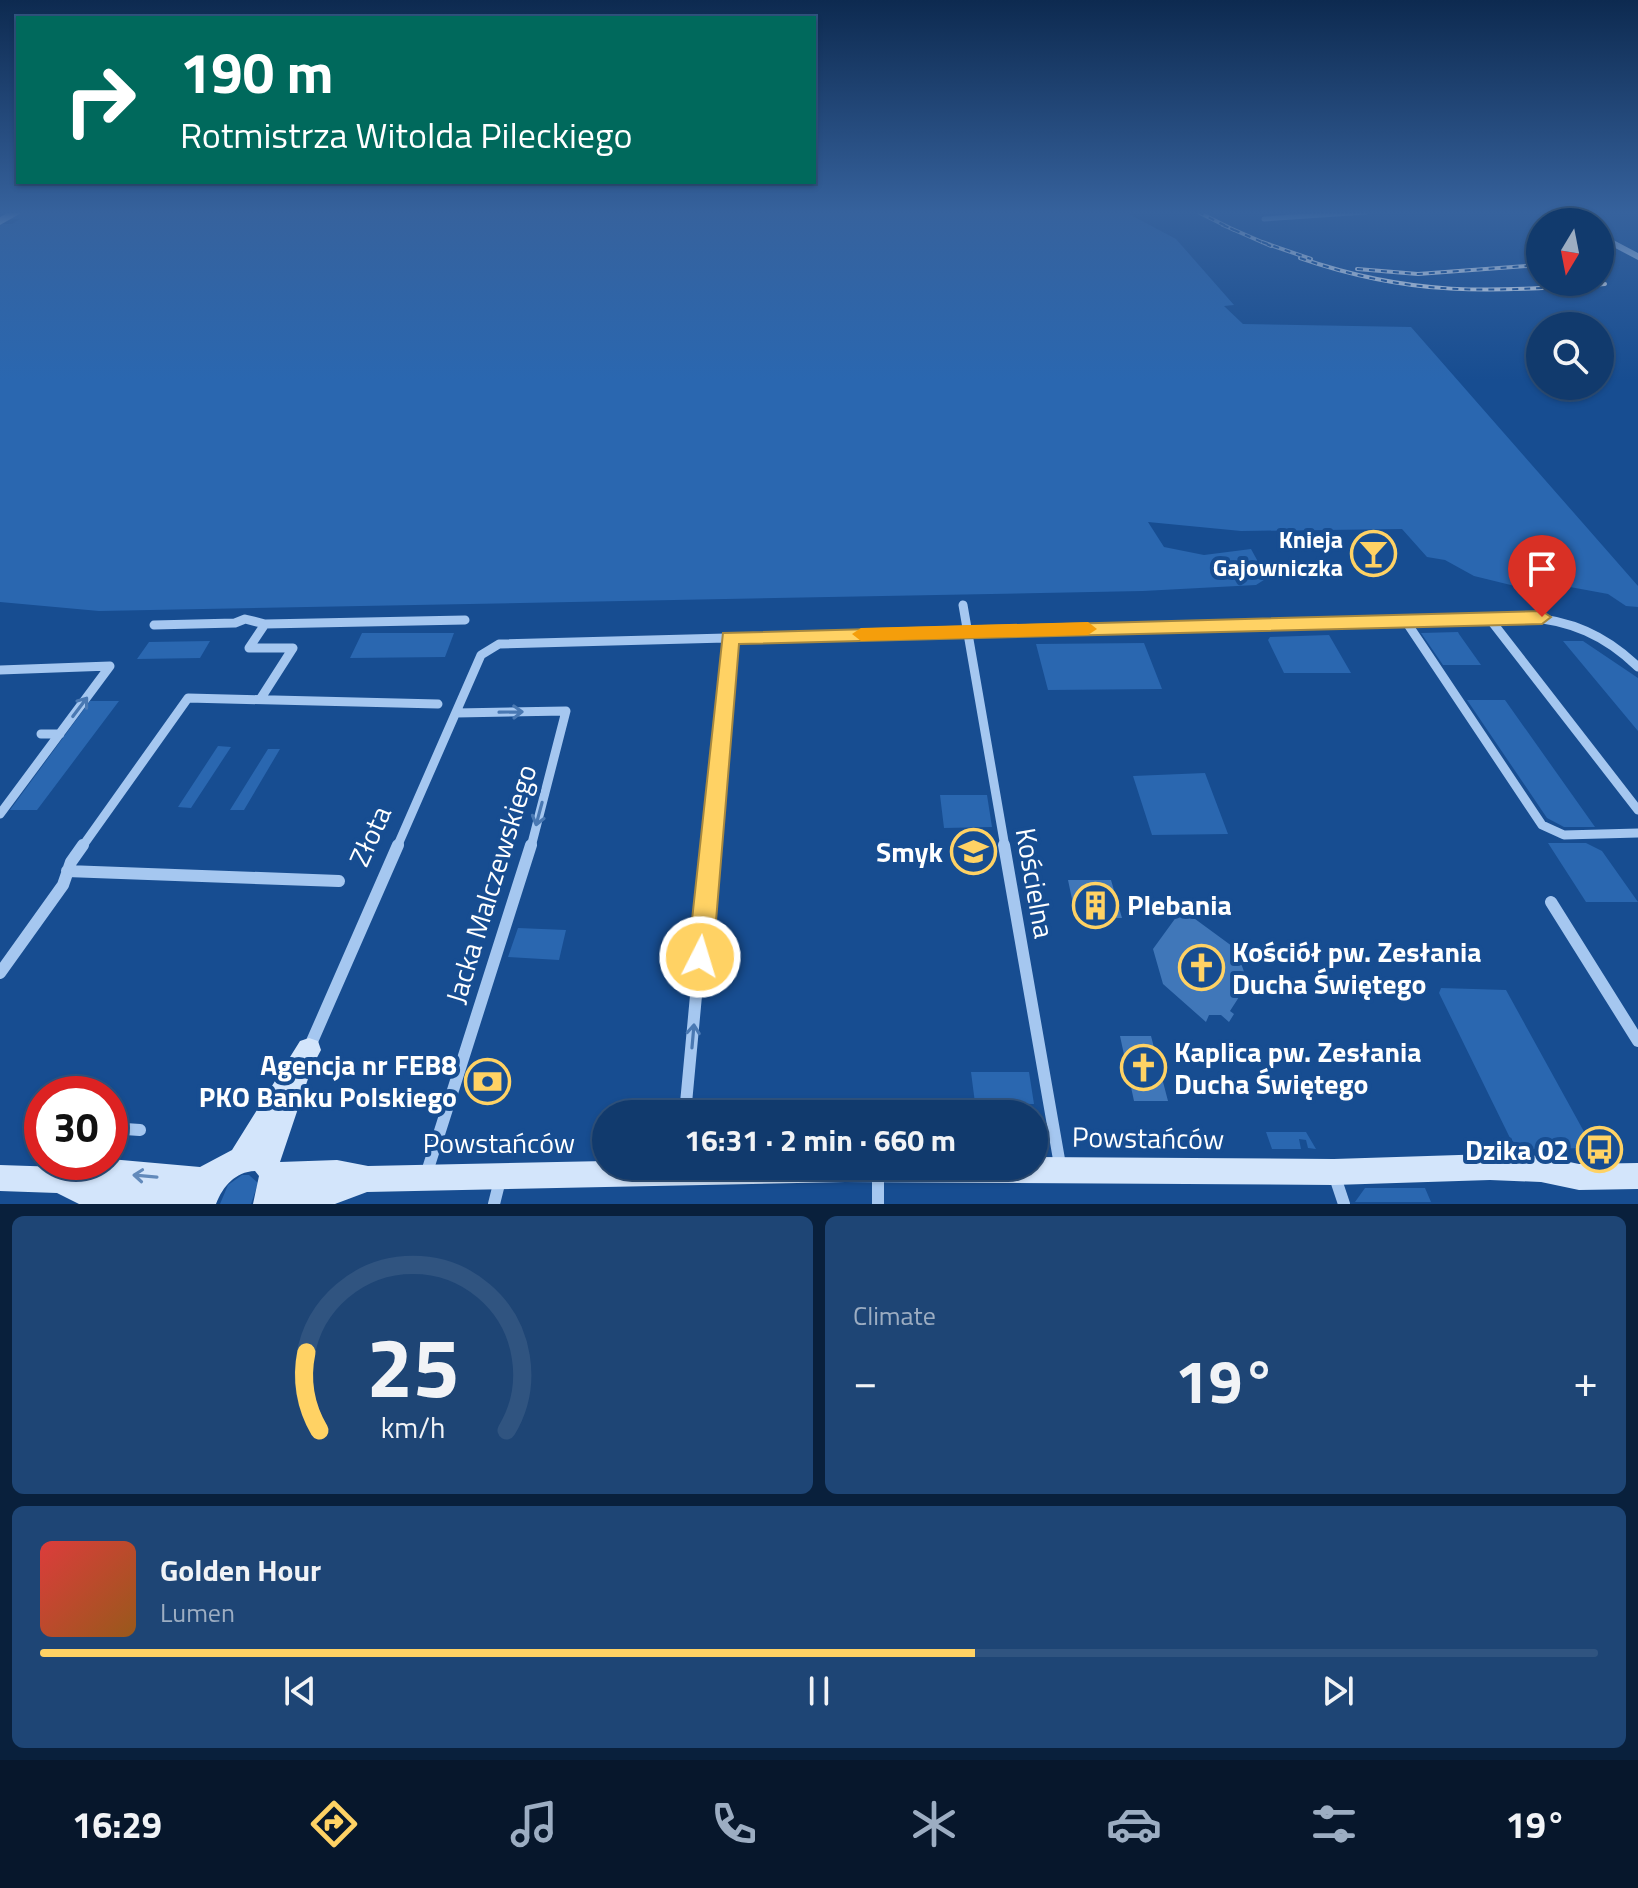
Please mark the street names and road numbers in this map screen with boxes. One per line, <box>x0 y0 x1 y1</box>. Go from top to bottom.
street label: Jacka Malczewskiego <box>434 759 547 1009</box>
street label: Złota <box>337 799 402 873</box>
street label: Kościelna <box>1005 824 1066 941</box>
street label: Powstańców <box>1071 1115 1225 1160</box>
street label: Powstańców <box>423 1121 575 1164</box>

